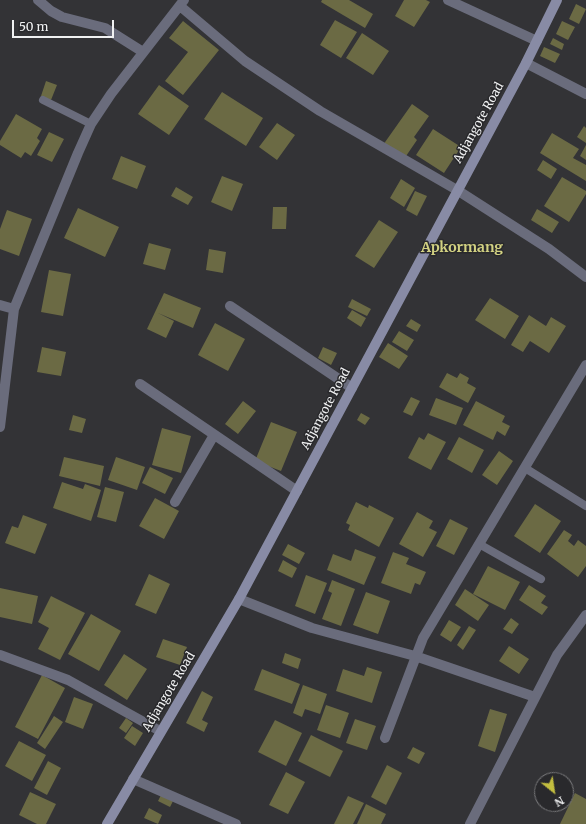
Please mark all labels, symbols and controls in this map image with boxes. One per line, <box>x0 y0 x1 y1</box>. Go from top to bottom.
scale bar <box>14 12 116 38</box>
text: 50 m <box>19 19 48 34</box>
street label: Adjangote Road <box>451 80 507 166</box>
district label: Apkormang <box>421 240 503 256</box>
street label: Adjangote Road <box>298 366 354 452</box>
street label: Adjangote Road <box>140 650 198 734</box>
north arrow <box>534 772 574 812</box>
text: N <box>552 793 567 810</box>

